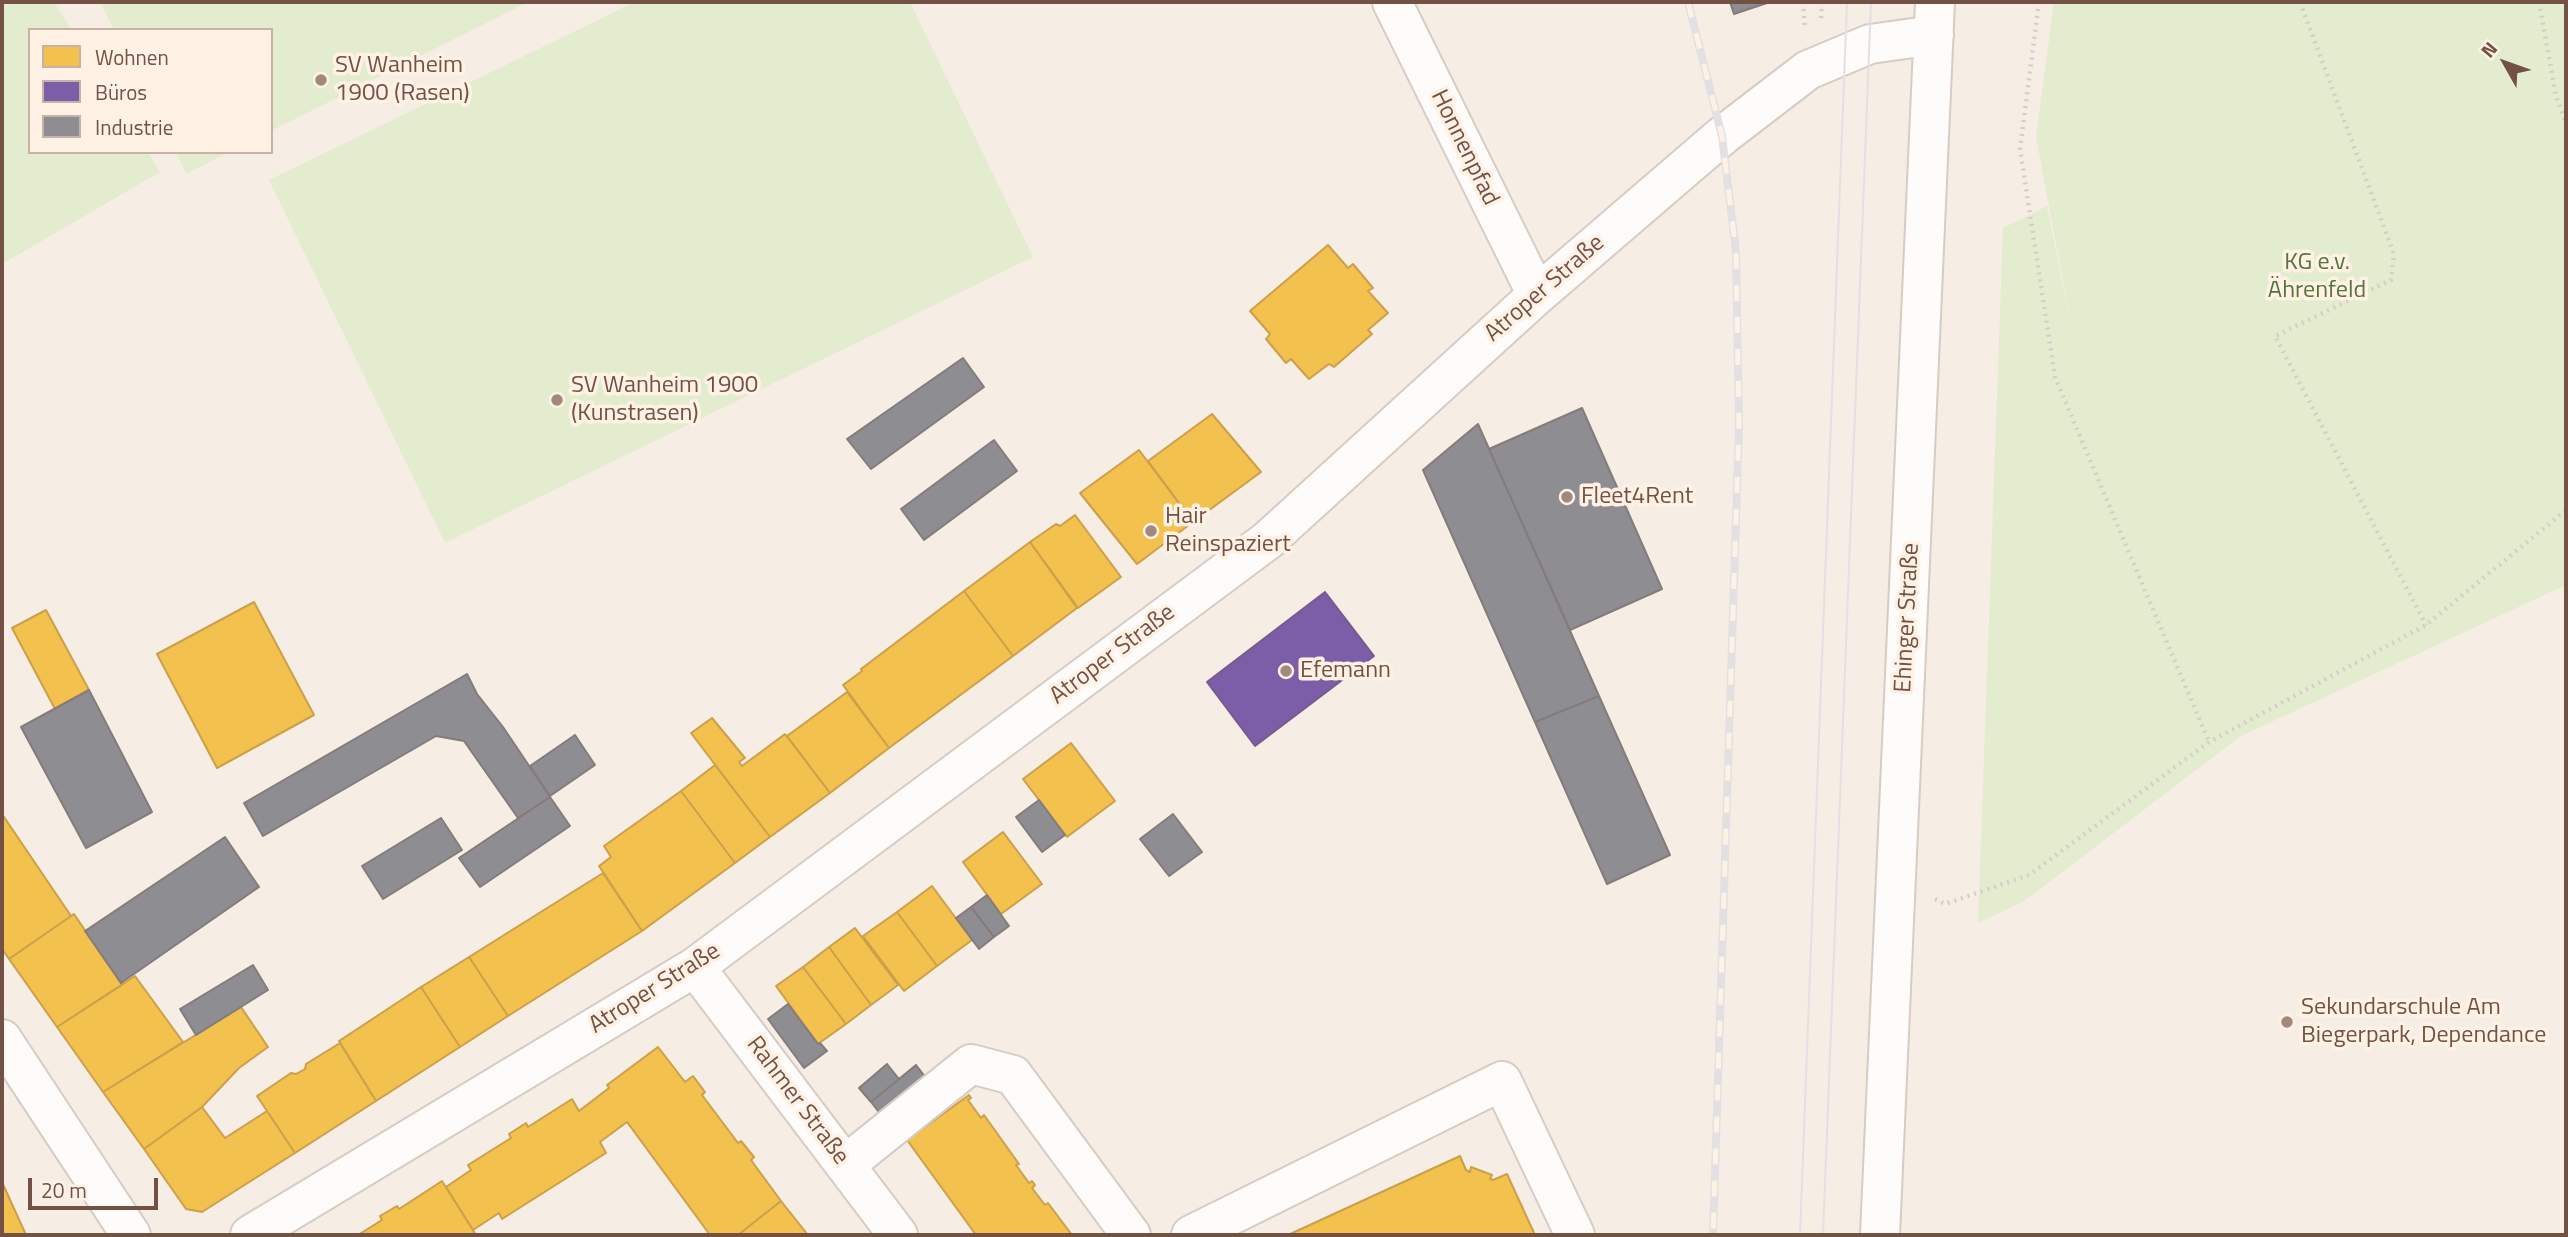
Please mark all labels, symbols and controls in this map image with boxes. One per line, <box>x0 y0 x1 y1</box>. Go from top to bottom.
legend <box>28 28 273 154</box>
north arrow <box>2470 28 2540 98</box>
text: N <box>2473 35 2504 64</box>
text: Wohnen <box>95 41 169 73</box>
place label: SV Wanheim 1900 (Rasen) <box>335 52 470 108</box>
marker: SV Wanheim 1900 (Rasen) <box>313 72 329 88</box>
text: Büros <box>95 76 147 108</box>
street label: Honnenpfad <box>1424 86 1504 210</box>
text: Industrie <box>95 111 173 143</box>
street label: Atroper Straße <box>1479 229 1611 349</box>
park label: KG e.v. Ährenfeld <box>2268 249 2366 305</box>
place label: SV Wanheim 1900 (Kunstrasen) <box>571 372 758 428</box>
marker: SV Wanheim 1900 (Kunstrasen) <box>549 392 565 408</box>
place label: Fleet4Rent <box>1581 483 1693 511</box>
marker: Fleet4Rent <box>1559 489 1575 505</box>
place label: Hair Reinspaziert <box>1165 503 1291 559</box>
marker: Hair Reinspaziert <box>1143 523 1159 539</box>
street label: Ehinger Straße <box>1890 542 1926 694</box>
street label: Atroper Straße <box>1045 599 1181 711</box>
place label: Efemann <box>1300 657 1391 685</box>
marker: Efemann <box>1278 663 1294 679</box>
street label: Atroper Straße <box>584 937 726 1041</box>
place label: Sekundarschule Am Biegerpark, Dependance <box>2301 994 2546 1050</box>
marker: Sekundarschule Am Biegerpark, Dependance <box>2279 1014 2295 1030</box>
street label: Rahmer Straße <box>739 1031 855 1171</box>
scale bar <box>32 1164 161 1208</box>
text: 20 m <box>41 1174 87 1206</box>

